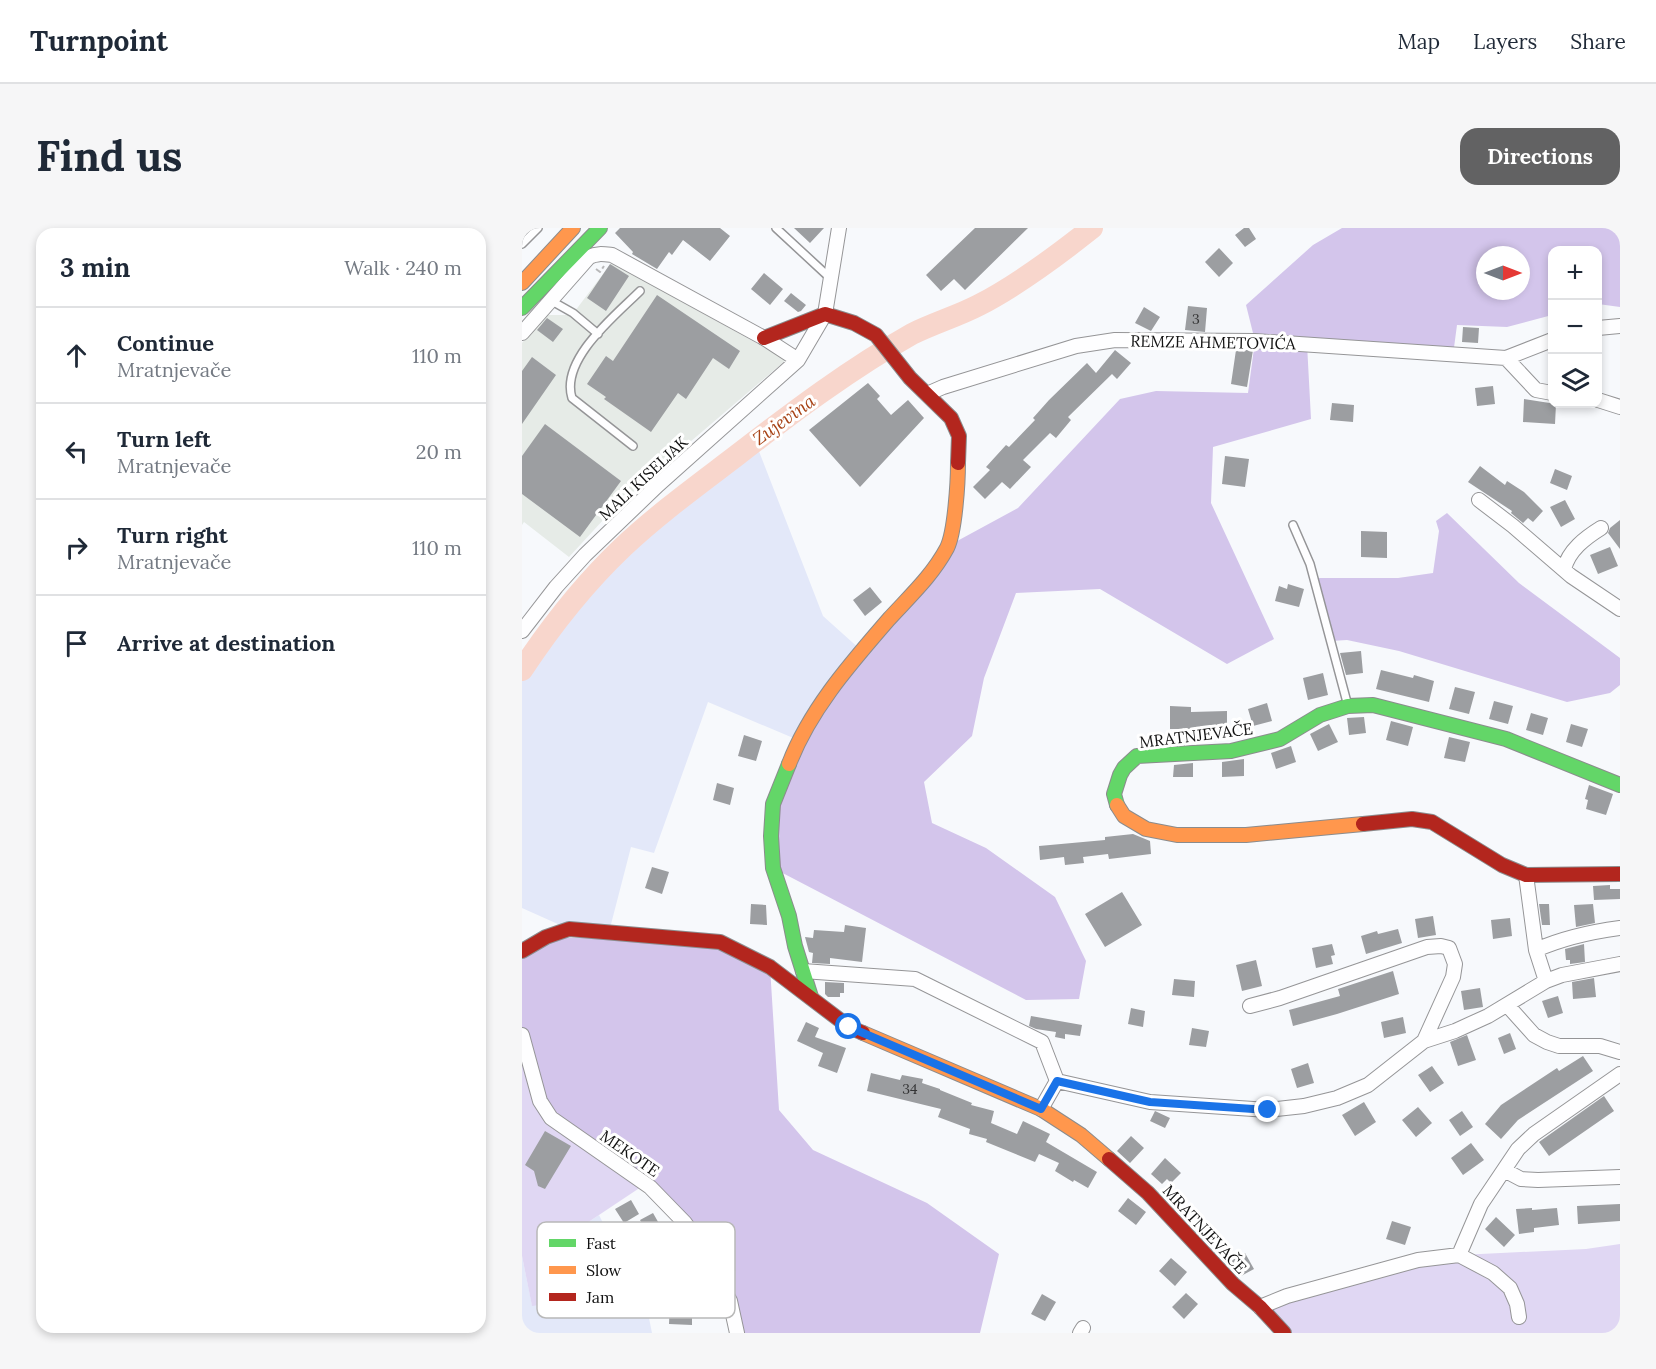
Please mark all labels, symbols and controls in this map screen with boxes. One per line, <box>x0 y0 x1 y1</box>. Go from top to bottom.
text: Turnpoint <box>30 23 168 59</box>
text: Map <box>1397 28 1440 55</box>
text: Layers <box>1473 28 1537 55</box>
text: Share <box>1570 28 1626 55</box>
button: Directions <box>1460 128 1620 185</box>
text: Find us <box>36 129 182 183</box>
north arrow <box>1476 246 1530 300</box>
map controls <box>1548 246 1602 408</box>
button: + <box>1548 246 1602 300</box>
text: 3 min <box>60 251 130 284</box>
text: Walk · 240 m <box>344 255 462 280</box>
button: − <box>1548 300 1602 354</box>
house number: 3 <box>1192 310 1200 328</box>
text: Continue <box>117 329 214 357</box>
street label: REMZE AHMETOVIĆA <box>1130 331 1297 353</box>
icon: ahead <box>60 339 93 372</box>
text: 110 m <box>412 343 462 368</box>
button: layers <box>1548 354 1602 408</box>
text: Mratnjevače <box>117 357 231 382</box>
water label: Zujevina <box>748 389 819 450</box>
text: Turn left <box>117 425 211 453</box>
street label: MALI KISELJAK <box>594 432 692 524</box>
icon: left <box>60 435 93 468</box>
text: 20 m <box>416 439 462 464</box>
text: Mratnjevače <box>117 453 231 478</box>
text: Turn right <box>117 521 228 549</box>
icon: right <box>60 531 93 564</box>
text: 110 m <box>412 535 462 560</box>
text: Mratnjevače <box>117 549 231 574</box>
icon: arrive <box>60 627 93 660</box>
text: Arrive at destination <box>117 629 335 657</box>
street label: MRATNJEVAČE <box>1138 718 1254 752</box>
route start <box>835 1013 861 1039</box>
house number: 34 <box>902 1080 918 1098</box>
route end <box>1254 1096 1280 1122</box>
street label: MEKOTE <box>596 1125 664 1181</box>
street label: MRATNJEVAČE <box>1159 1180 1251 1278</box>
legend <box>537 1222 735 1318</box>
text: Fast <box>586 1233 617 1253</box>
text: Slow <box>586 1260 622 1280</box>
text: Jam <box>585 1287 614 1307</box>

